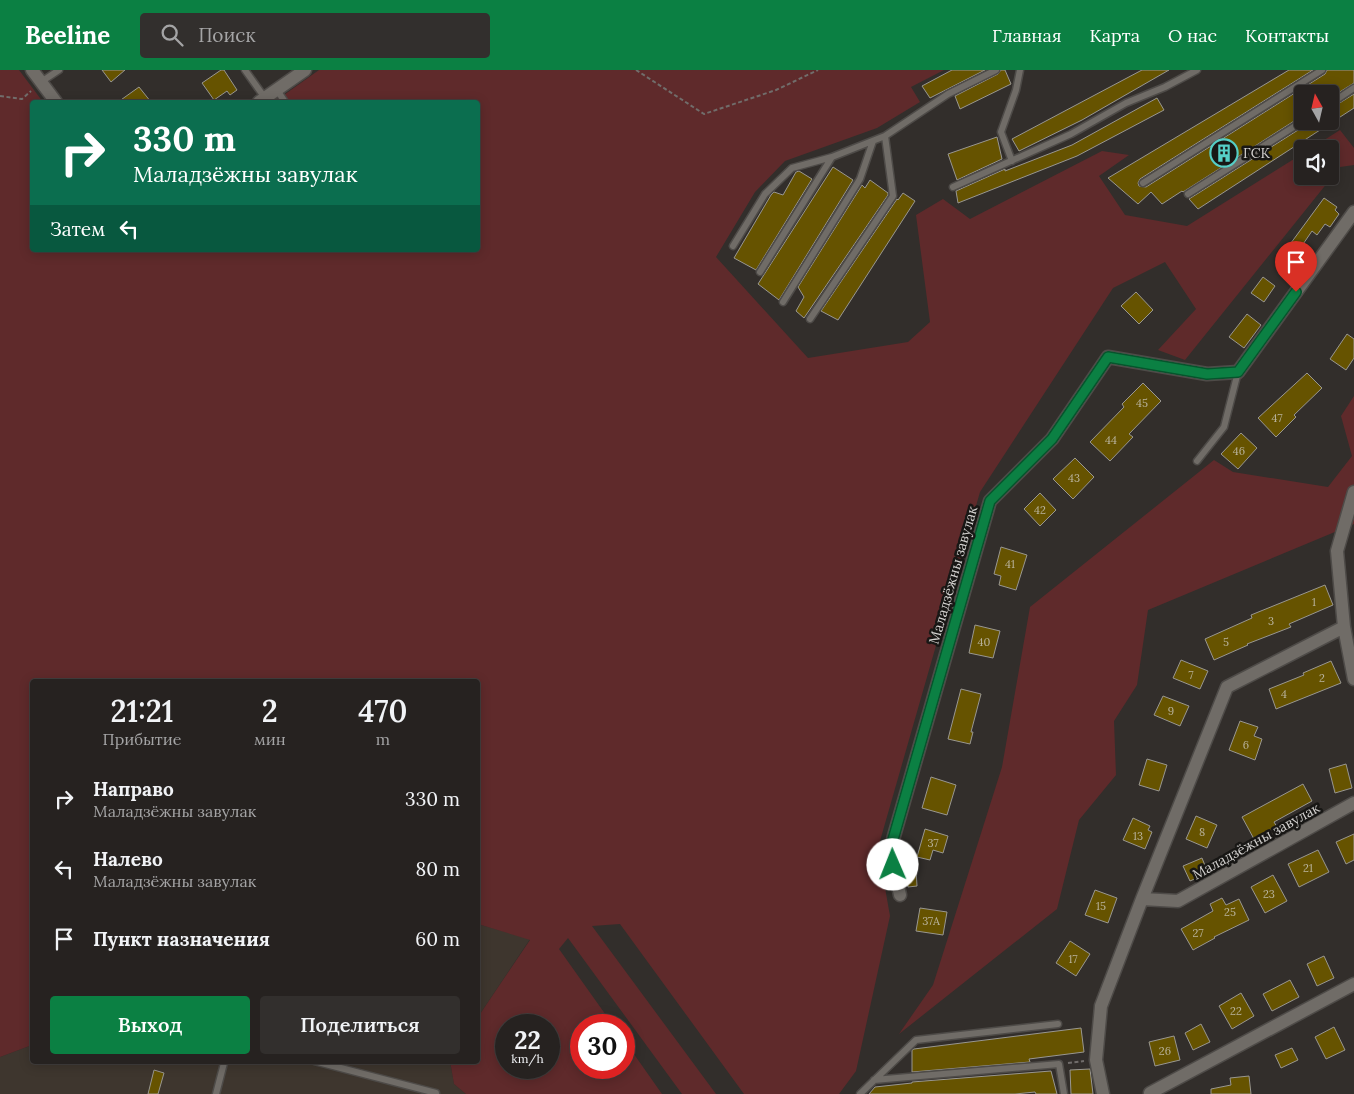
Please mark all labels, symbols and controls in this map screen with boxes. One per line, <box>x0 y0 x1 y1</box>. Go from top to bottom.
search box <box>140 13 490 58</box>
text: Beeline <box>25 20 110 51</box>
icon: search <box>158 21 186 49</box>
text: Поиск <box>198 23 256 47</box>
text: Главная <box>992 24 1061 47</box>
text: Карта <box>1089 24 1140 47</box>
text: О нас <box>1168 24 1217 47</box>
text: Контакты <box>1245 24 1329 47</box>
north arrow <box>1294 85 1339 130</box>
map controls <box>1294 85 1339 185</box>
text: 330 m <box>133 116 236 161</box>
icon: right <box>50 120 115 185</box>
building icon: ГСК <box>1209 138 1239 168</box>
button: sound <box>1294 140 1339 185</box>
place label: ГСК <box>1243 144 1270 162</box>
text: Маладзёжны завулак <box>133 160 358 188</box>
icon: left <box>115 215 143 243</box>
text: Затем <box>50 217 105 241</box>
pin <box>1275 241 1317 292</box>
icon: arrive <box>1282 248 1310 276</box>
house number: 45 <box>1136 396 1148 410</box>
house number: 47 <box>1271 411 1283 425</box>
house number: 44 <box>1105 433 1117 447</box>
house number: 46 <box>1233 444 1245 458</box>
house number: 43 <box>1068 471 1080 485</box>
street label: Маладзёжны завулак <box>925 503 981 646</box>
house number: 42 <box>1034 503 1046 517</box>
house number: 41 <box>1005 557 1015 571</box>
house number: 1 <box>1312 595 1316 609</box>
house number: 3 <box>1268 614 1274 628</box>
house number: 40 <box>978 635 991 649</box>
house number: 5 <box>1223 635 1229 649</box>
house number: 7 <box>1188 668 1194 682</box>
house number: 2 <box>1319 671 1325 685</box>
house number: 4 <box>1281 687 1287 701</box>
text: 21:21 <box>110 692 174 730</box>
text: 2 <box>262 692 278 730</box>
text: 470 <box>358 692 407 730</box>
house number: 9 <box>1168 704 1174 718</box>
text: Прибытие <box>102 729 181 749</box>
text: мин <box>254 729 286 749</box>
text: m <box>376 729 390 749</box>
house number: 6 <box>1243 738 1249 752</box>
text: Направо <box>93 777 174 801</box>
icon: right <box>50 785 78 813</box>
text: 330 m <box>405 787 460 811</box>
street label: Маладзёжны завулак <box>1189 798 1323 884</box>
text: Маладзёжны завулак <box>93 801 256 821</box>
house number: 8 <box>1199 825 1205 839</box>
house number: 13 <box>1133 829 1143 843</box>
house number: 37 <box>928 836 938 850</box>
position arrow <box>866 838 918 890</box>
text: Налево <box>93 847 163 871</box>
icon: left <box>50 855 78 883</box>
text: 80 m <box>416 857 460 881</box>
house number: 21 <box>1303 861 1313 875</box>
text: Маладзёжны завулак <box>93 871 256 891</box>
house number: 23 <box>1263 887 1275 901</box>
house number: 15 <box>1096 899 1106 913</box>
house number: 25 <box>1224 905 1236 919</box>
house number: 37А <box>922 914 941 928</box>
icon: arrive <box>50 925 78 953</box>
house number: 27 <box>1193 926 1203 940</box>
text: Пункт назначения <box>93 927 270 951</box>
text: 60 m <box>415 927 460 951</box>
house number: 17 <box>1068 952 1078 966</box>
button: Выход <box>50 996 250 1054</box>
button: Поделиться <box>260 996 460 1054</box>
house number: 22 <box>1230 1004 1242 1018</box>
speed limit sign: 30 <box>570 1014 635 1079</box>
text: 22 <box>514 1024 541 1056</box>
house number: 26 <box>1159 1044 1171 1058</box>
text: km/h <box>511 1051 544 1066</box>

